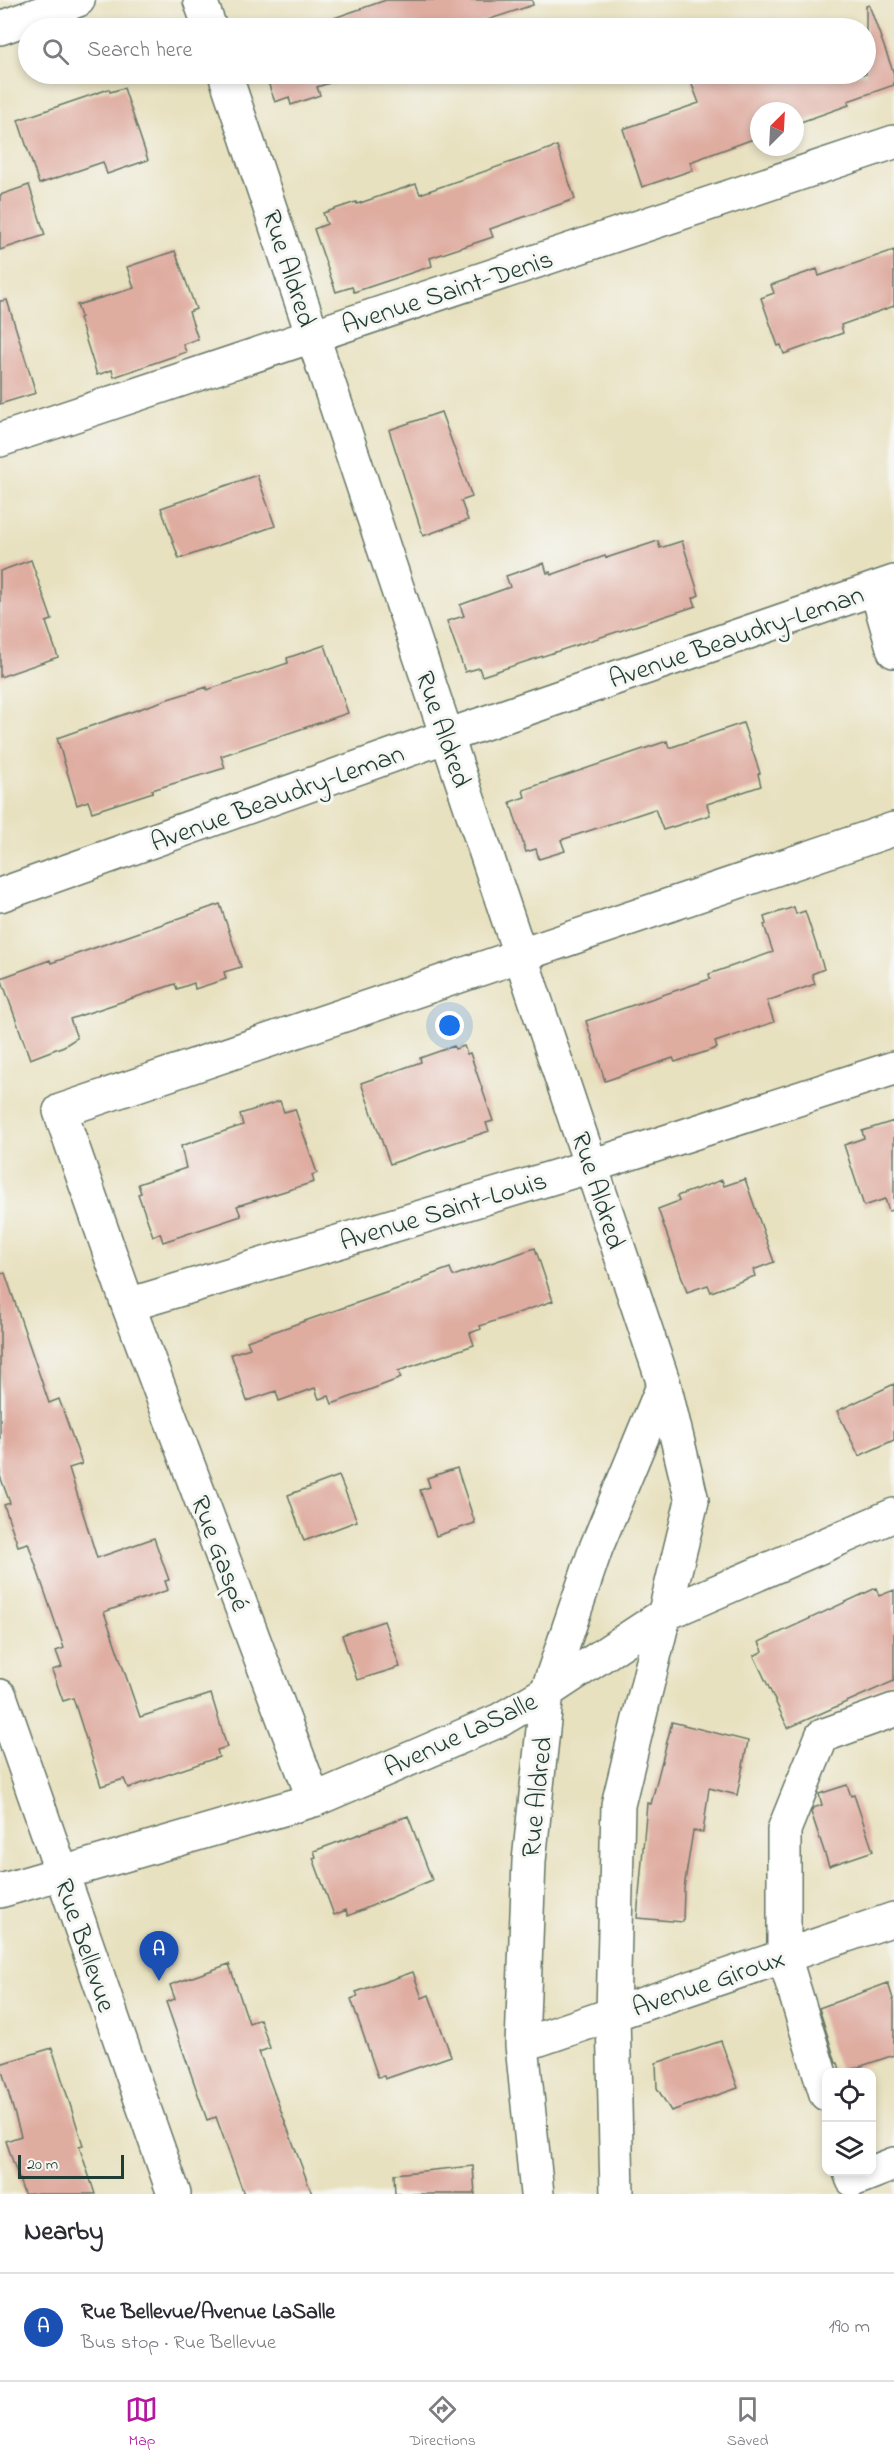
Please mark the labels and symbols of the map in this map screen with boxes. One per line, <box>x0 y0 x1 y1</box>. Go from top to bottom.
north arrow <box>750 102 804 156</box>
street label: Rue Aldred <box>250 205 325 332</box>
street label: Avenue Saint-Denis <box>337 241 559 346</box>
street label: Avenue Beaudry-Leman <box>604 576 870 700</box>
street label: Rue Aldred <box>403 666 480 793</box>
street label: Avenue Beaudry-Leman <box>146 735 410 863</box>
your location <box>435 1011 464 1040</box>
street label: Rue Aldred <box>559 1127 634 1254</box>
street label: Avenue Saint-Louis <box>335 1162 552 1262</box>
street label: Rue Gaspé <box>179 1490 259 1618</box>
street label: Avenue LaSalle <box>378 1683 545 1789</box>
street label: Rue Aldred <box>513 1735 564 1860</box>
street label: Rue Bellevue <box>43 1874 125 2018</box>
pin: A <box>140 1932 178 1981</box>
street label: Avenue Giroux <box>627 1940 790 2029</box>
scale bar <box>18 2152 124 2180</box>

